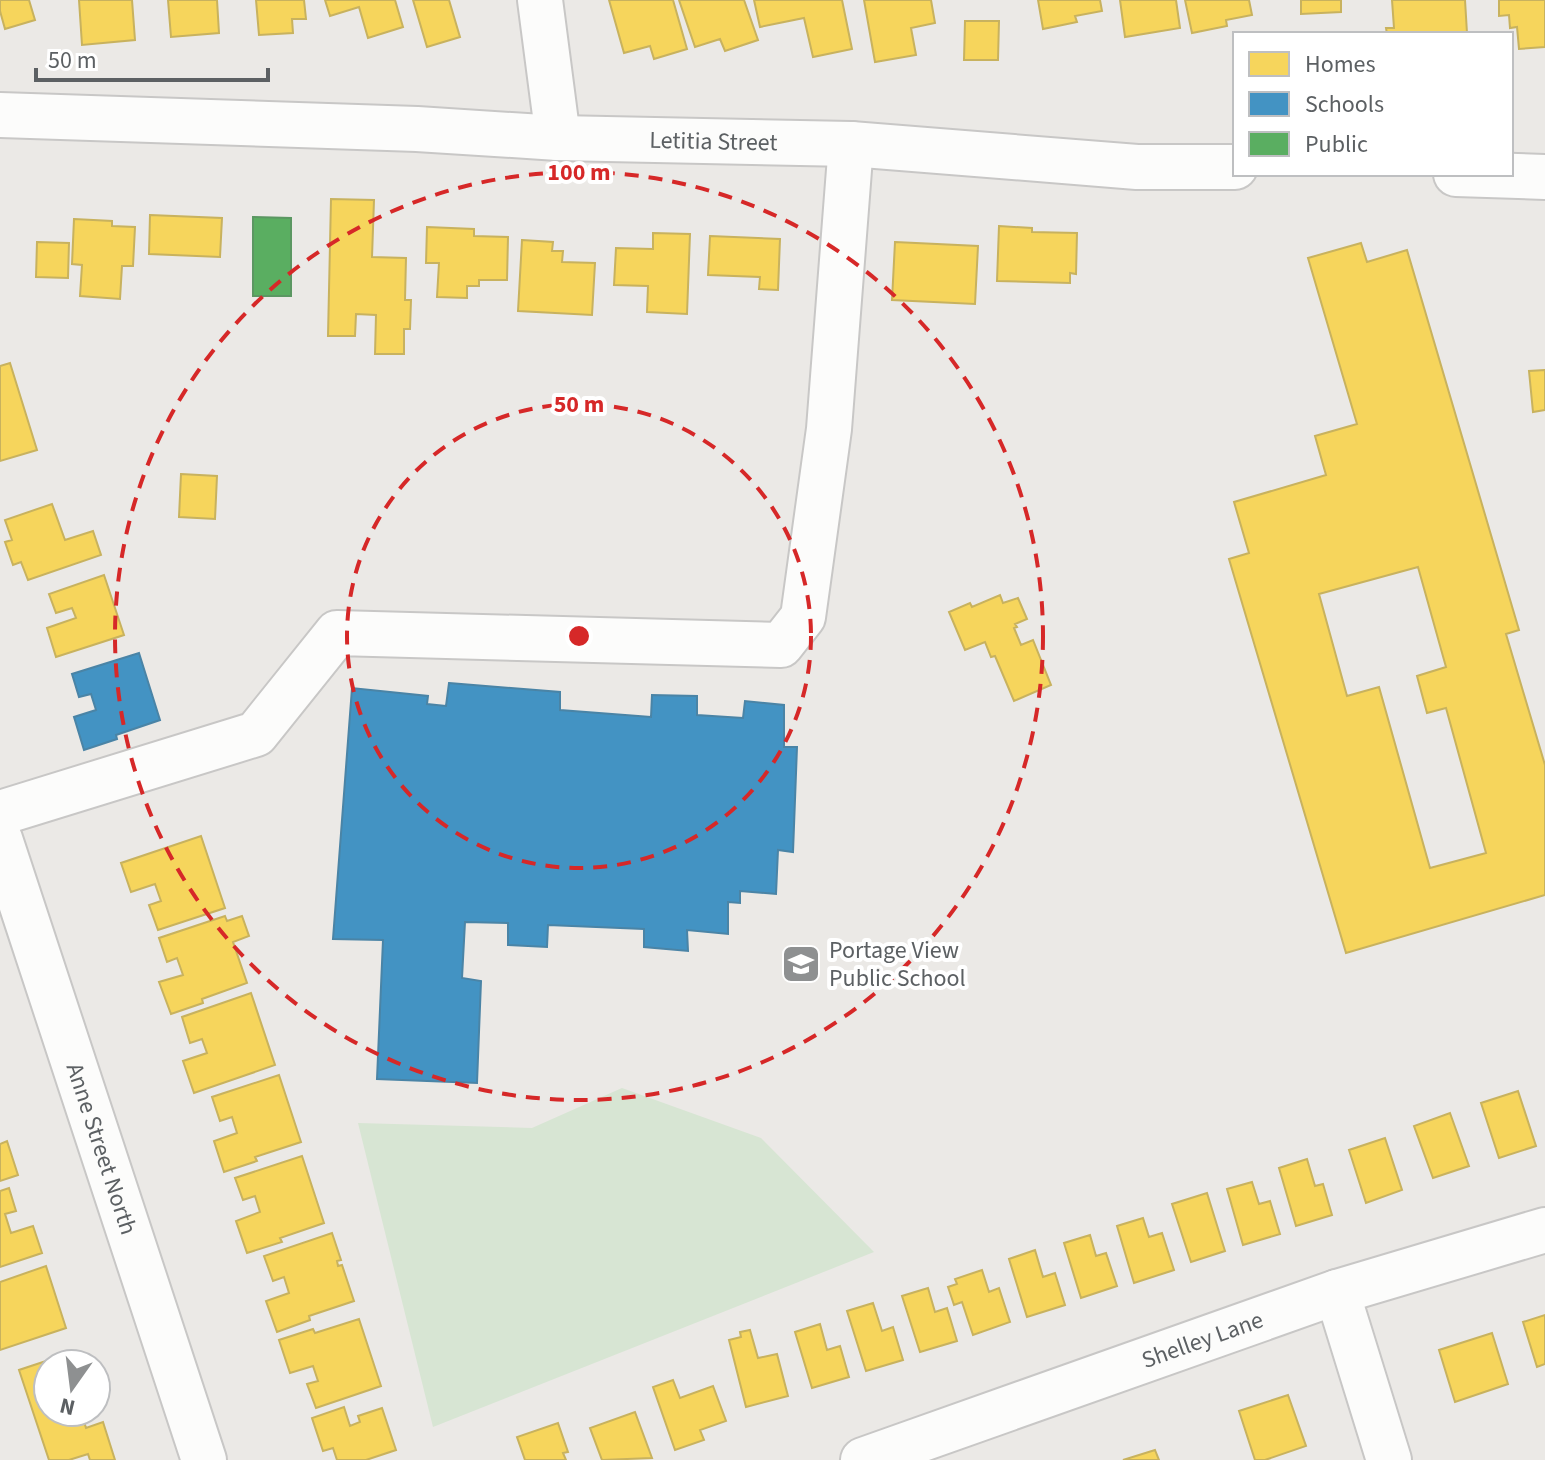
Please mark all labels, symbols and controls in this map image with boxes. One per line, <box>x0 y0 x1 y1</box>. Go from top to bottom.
scale bar <box>36 32 268 82</box>
legend <box>1233 32 1513 176</box>
text: 50 m <box>48 43 97 78</box>
text: Homes <box>1305 47 1376 82</box>
text: Schools <box>1305 87 1384 122</box>
street label: Letitia Street <box>649 123 778 160</box>
text: Public <box>1305 127 1368 162</box>
text: 100 m <box>547 155 611 190</box>
text: 50 m <box>554 387 604 422</box>
centre of rings <box>565 622 593 650</box>
place label: Portage View Public School <box>829 933 966 996</box>
school or university icon: Portage View Public School <box>780 943 822 985</box>
street label: Anne Street North <box>57 1058 146 1239</box>
street label: Shelley Lane <box>1137 1303 1268 1378</box>
north arrow <box>32 1348 112 1428</box>
text: N <box>56 1389 78 1424</box>

